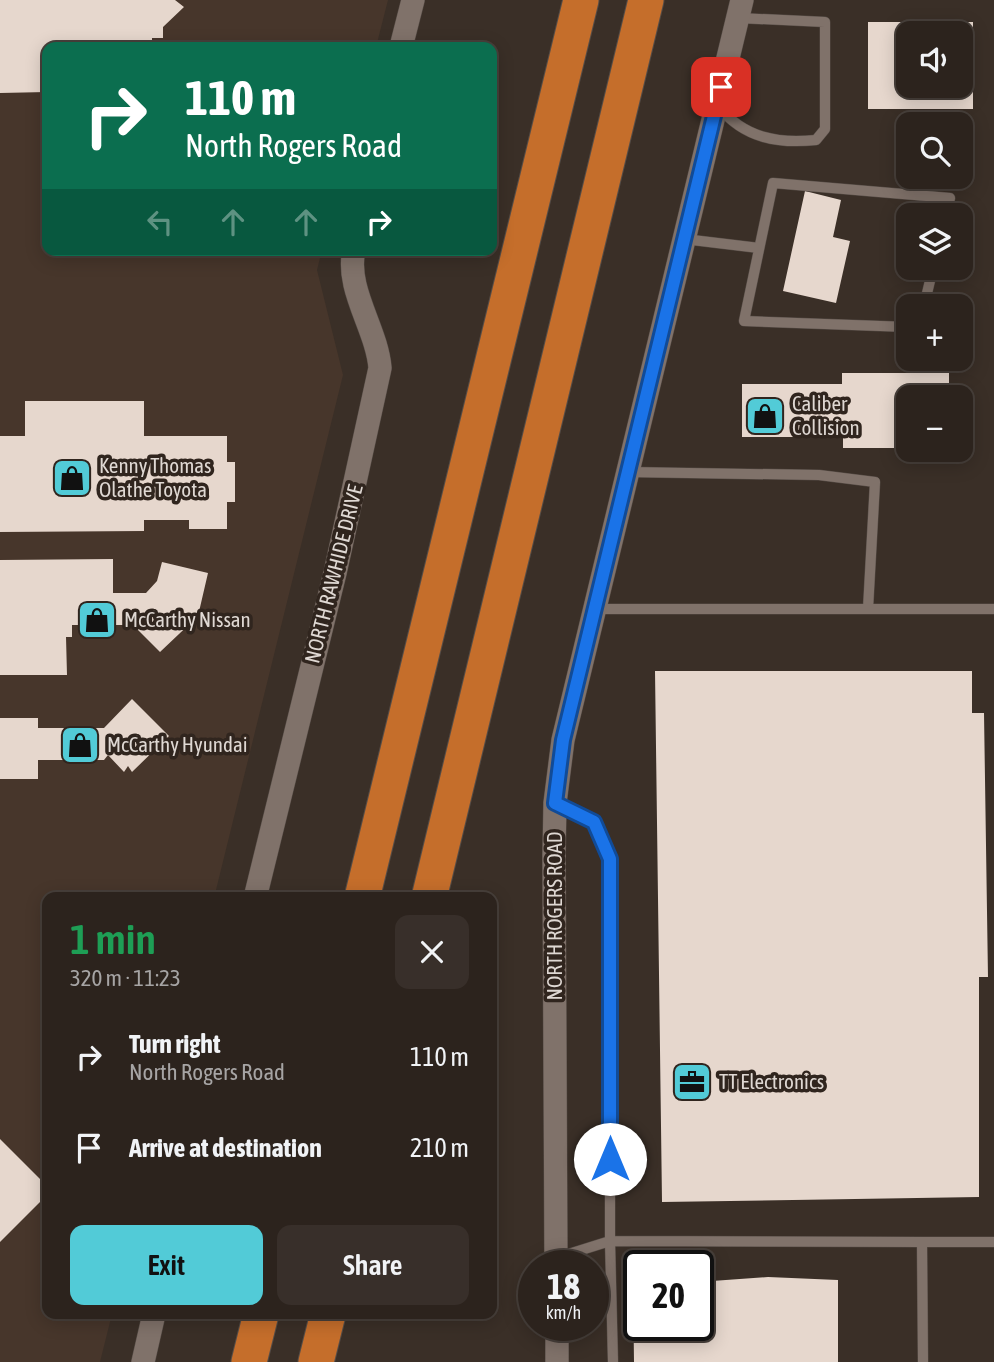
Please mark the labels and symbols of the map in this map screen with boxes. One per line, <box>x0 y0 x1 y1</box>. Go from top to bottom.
pin <box>691 57 751 117</box>
place label: Caliber Collision <box>792 391 860 439</box>
shop icon: Caliber Collision <box>744 395 786 437</box>
place label: Kenny Thomas Olathe Toyota <box>99 453 211 501</box>
shop icon: Kenny Thomas Olathe Toyota <box>51 457 93 499</box>
street label: NORTH RAWHIDE DRIVE <box>299 482 367 665</box>
shop icon: McCarthy Nissan <box>76 599 118 641</box>
place label: McCarthy Nissan <box>124 607 251 631</box>
shop icon: McCarthy Hyundai <box>59 724 101 766</box>
place label: McCarthy Hyundai <box>107 732 248 756</box>
street label: NORTH ROGERS ROAD <box>542 832 566 1000</box>
office icon: TT Electronics <box>671 1061 713 1103</box>
place label: TT Electronics <box>719 1069 824 1093</box>
position arrow <box>573 1122 647 1196</box>
speed limit sign: 20 <box>623 1250 714 1341</box>

